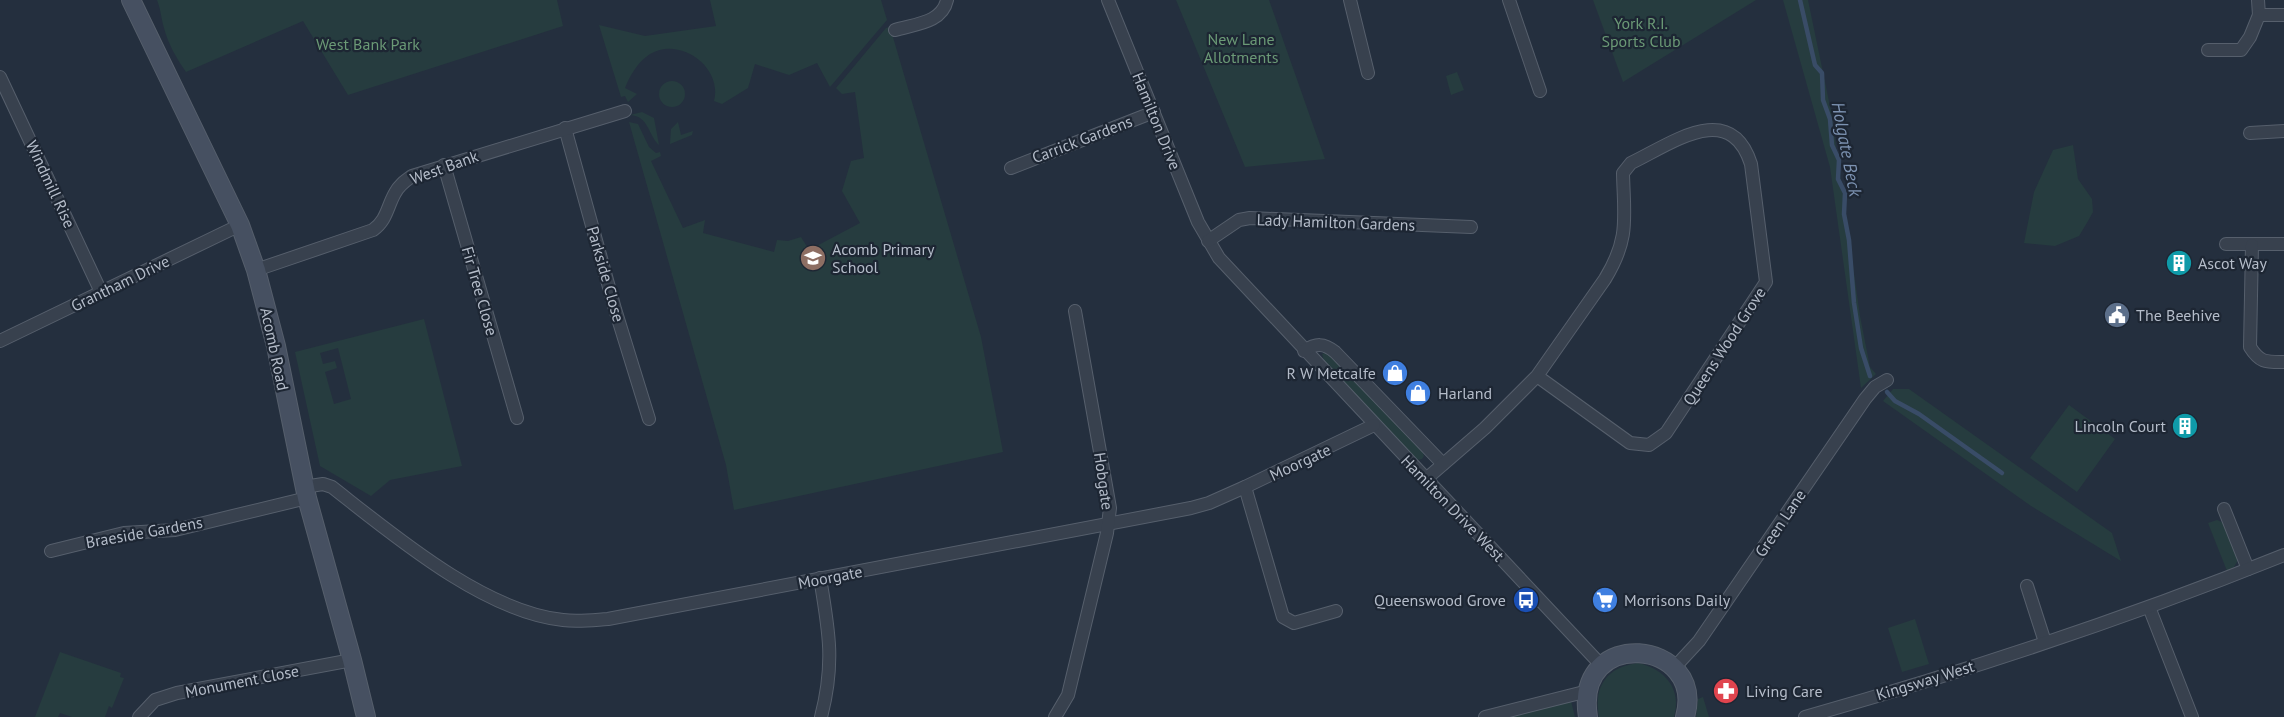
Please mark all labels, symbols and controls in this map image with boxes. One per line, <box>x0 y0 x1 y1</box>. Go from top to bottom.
park label: York R.I. Sports Club <box>1601 13 1681 51</box>
park label: New Lane Allotments <box>1204 29 1279 67</box>
park label: West Bank Park <box>316 34 420 54</box>
street label: Hamilton Drive <box>1128 69 1186 173</box>
water label: Holgate Beck <box>1827 100 1868 199</box>
street label: Carrick Gardens <box>1029 111 1135 167</box>
street label: Windmill Rise <box>22 137 80 231</box>
street label: West Bank <box>407 145 481 189</box>
street label: Lady Hamilton Gardens <box>1256 209 1416 235</box>
street label: Parkside Close <box>583 224 629 324</box>
place label: Acomb Primary School <box>832 239 935 277</box>
school or university icon: Acomb Primary School <box>798 243 828 273</box>
street label: Fir Tree Close <box>458 244 502 338</box>
building icon: Ascot Way <box>2164 248 2194 278</box>
street label: Grantham Drive <box>67 251 173 315</box>
place label: Ascot Way <box>2198 253 2267 273</box>
street label: Queens Wood Grove <box>1678 283 1770 409</box>
public building icon: The Beehive <box>2102 300 2132 330</box>
place label: The Beehive <box>2136 305 2220 325</box>
street label: Acomb Road <box>256 306 294 392</box>
shop icon: R W Metcalfe <box>1380 358 1410 388</box>
place label: R W Metcalfe <box>1286 363 1376 383</box>
shop icon: Harland <box>1403 378 1433 408</box>
place label: Harland <box>1438 383 1492 403</box>
building icon: Lincoln Court <box>2170 411 2200 441</box>
place label: Lincoln Court <box>2074 416 2167 436</box>
street label: Moorgate <box>1266 439 1334 485</box>
street label: Hobgate <box>1090 451 1118 511</box>
street label: Hamilton Drive West <box>1397 451 1509 566</box>
street label: Green Lane <box>1750 485 1810 561</box>
street label: Braeside Gardens <box>84 512 204 552</box>
street label: Moorgate <box>796 561 864 593</box>
bus stop icon: Queenswood Grove <box>1511 585 1541 615</box>
supermarket icon: Morrisons Daily <box>1590 585 1620 615</box>
place label: Queenswood Grove <box>1374 590 1506 610</box>
place label: Morrisons Daily <box>1624 590 1731 610</box>
street label: Kingsway West <box>1874 655 1977 704</box>
street label: Monument Close <box>183 660 301 702</box>
pharmacy icon: Living Care <box>1711 676 1741 706</box>
place label: Living Care <box>1746 681 1823 701</box>

